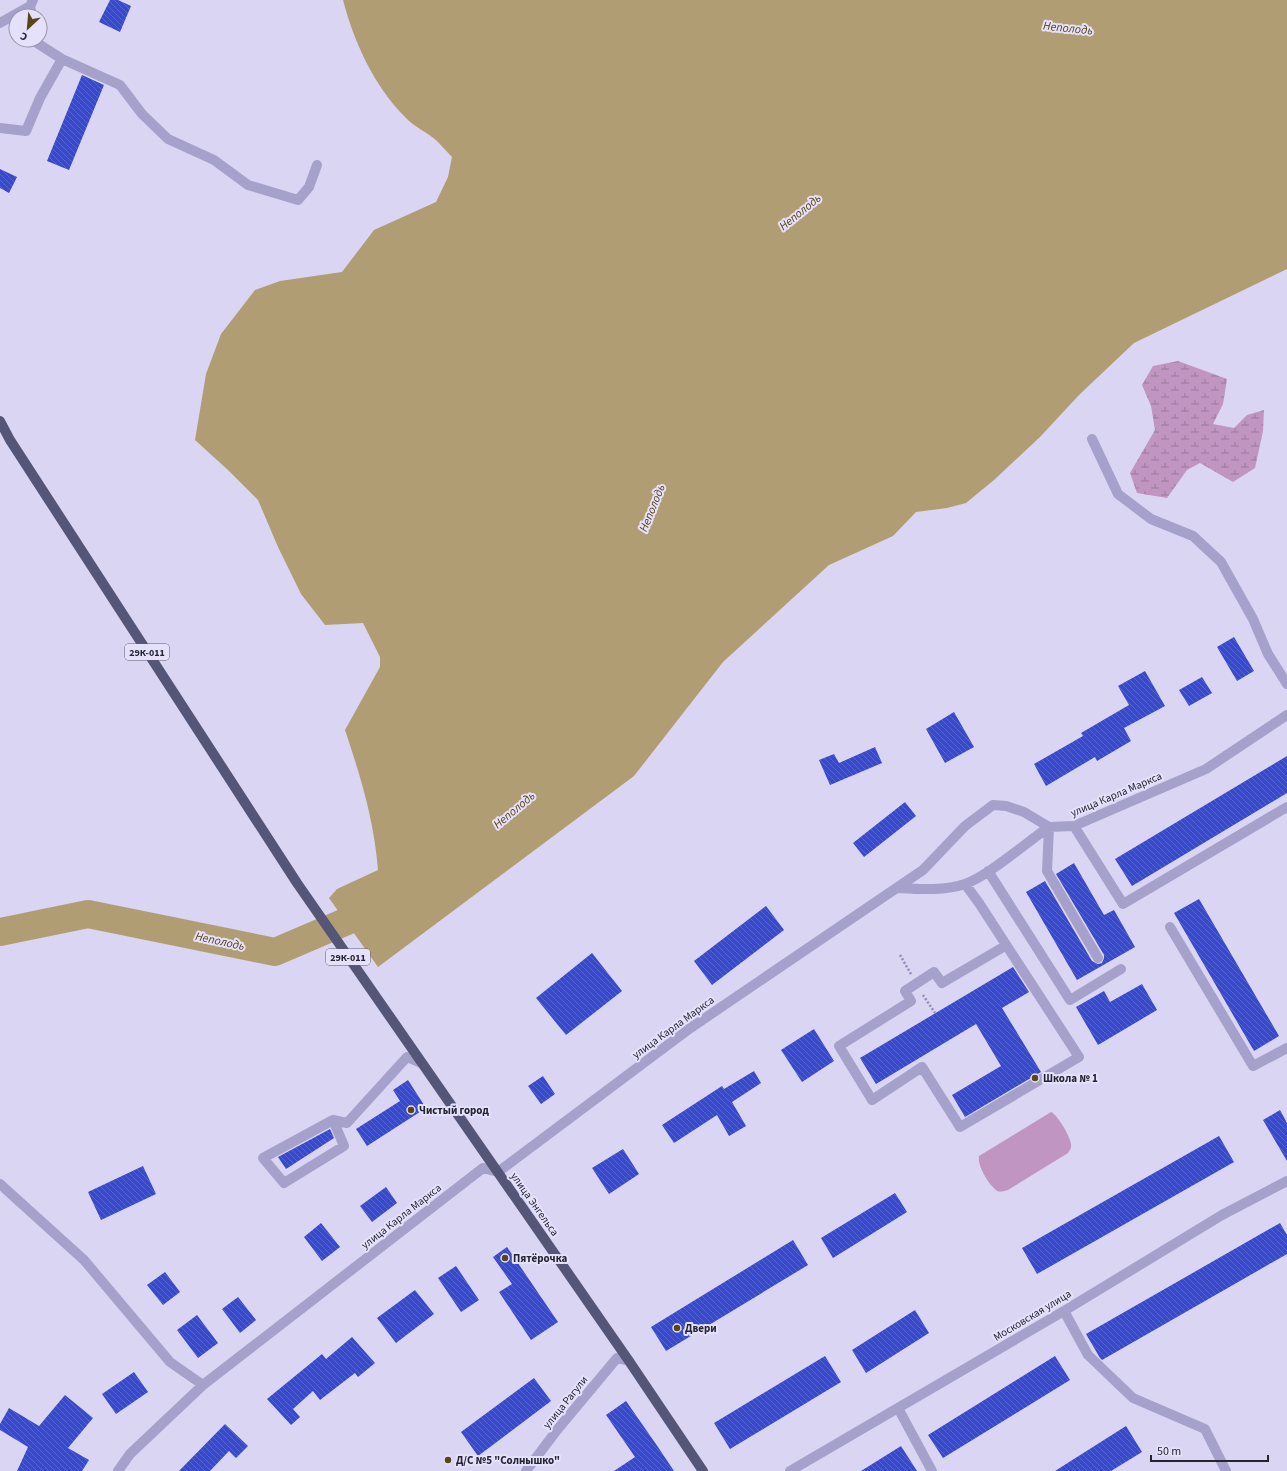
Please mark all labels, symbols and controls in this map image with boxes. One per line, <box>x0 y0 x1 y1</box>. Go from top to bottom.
north arrow <box>8 8 48 48</box>
water label: Неполодь <box>1042 17 1094 40</box>
text: С <box>17 28 30 45</box>
water label: Неполодь <box>776 190 825 235</box>
water label: Неполодь <box>635 482 670 535</box>
road number: 29К-011 <box>125 644 169 660</box>
street label: улица Карла Маркса <box>1068 768 1164 821</box>
water label: Неполодь <box>490 788 539 833</box>
water label: Неполодь <box>194 928 246 955</box>
road number: 29К-011 <box>326 949 370 965</box>
street label: улица Карла Маркса <box>629 993 717 1062</box>
place label: Школа № 1 <box>1043 1071 1098 1086</box>
marker: Школа № 1 <box>1030 1073 1040 1083</box>
place label: Чистый город <box>419 1103 489 1118</box>
marker: Чистый город <box>406 1105 416 1115</box>
street label: улица Энгельса <box>507 1169 562 1239</box>
street label: улица Карла Маркса <box>358 1180 445 1252</box>
place label: Пятёрочка <box>513 1251 568 1266</box>
marker: Пятёрочка <box>500 1253 510 1263</box>
street label: Московская улица <box>991 1286 1074 1345</box>
place label: Двери <box>685 1321 717 1336</box>
marker: Двери <box>672 1323 682 1333</box>
street label: улица Рагули <box>539 1373 591 1432</box>
scale bar <box>1151 1437 1268 1463</box>
text: 50 m <box>1157 1443 1181 1460</box>
place label: Д/С №5 "Солнышко" <box>456 1453 560 1468</box>
marker: Д/С №5 "Солнышко" <box>443 1455 453 1465</box>

